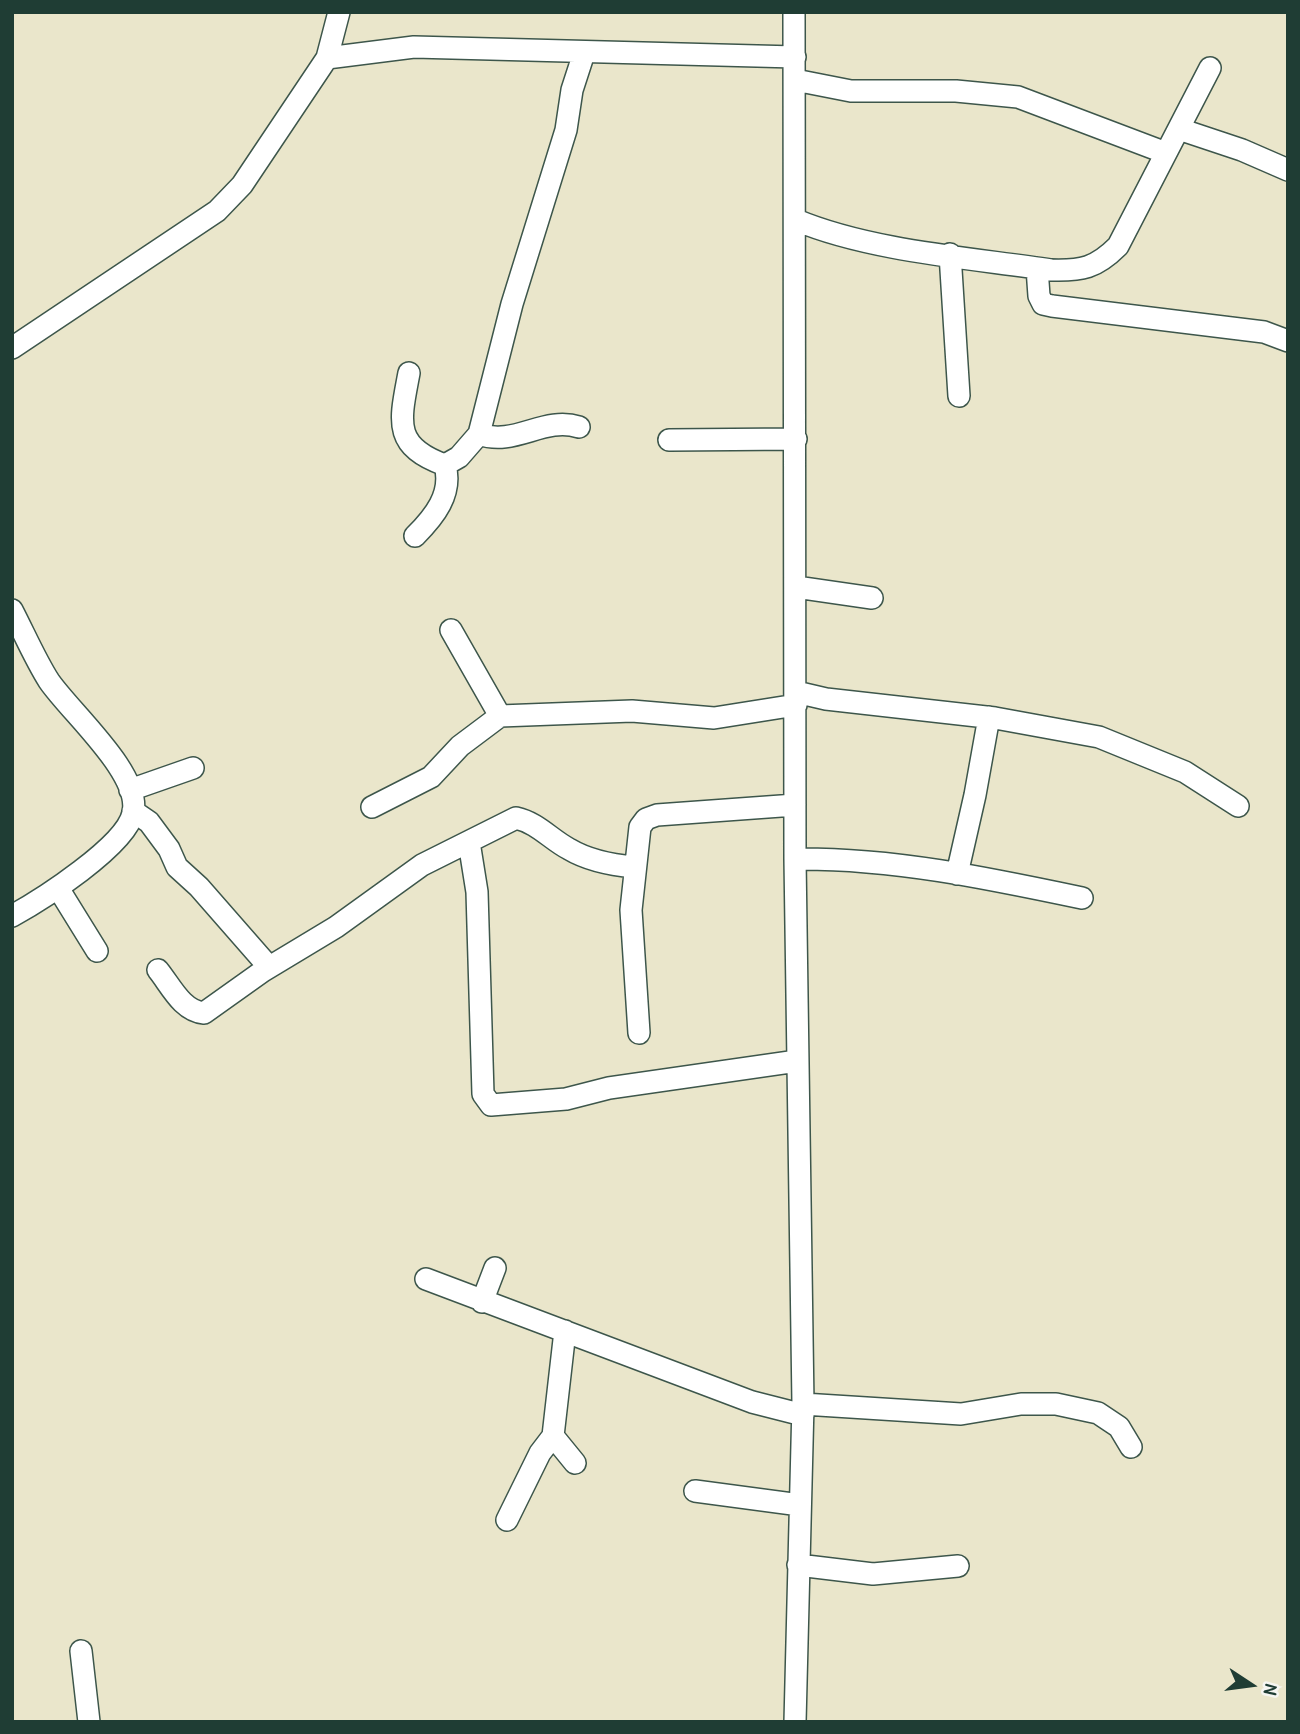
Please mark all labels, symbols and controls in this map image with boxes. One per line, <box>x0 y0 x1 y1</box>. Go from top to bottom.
north arrow <box>1216 1650 1286 1720</box>
text: N <box>1258 1682 1285 1698</box>

